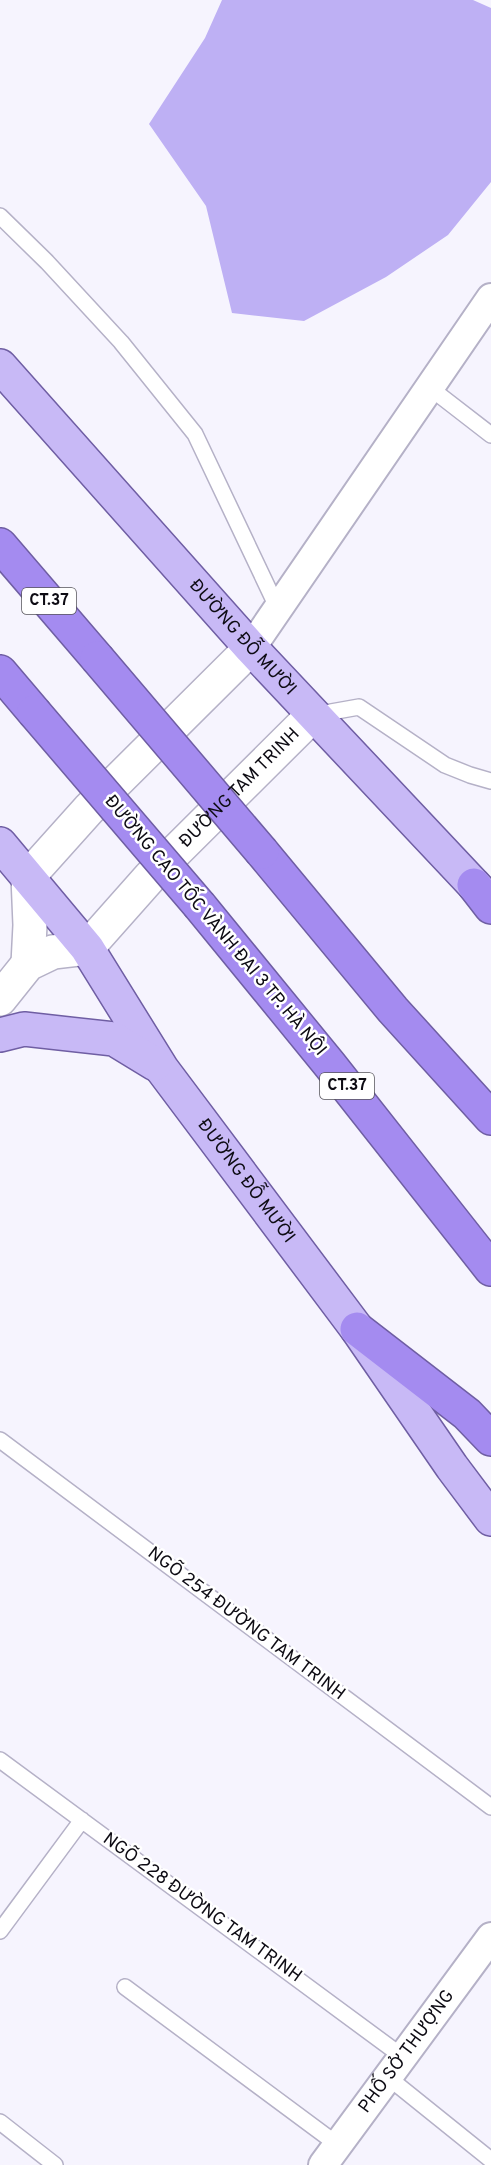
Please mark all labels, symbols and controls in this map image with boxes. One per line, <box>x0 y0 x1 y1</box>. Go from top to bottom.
street label: ĐƯỜNG ĐỖ MƯỜI <box>184 575 301 700</box>
road number: CT.37 <box>22 588 76 614</box>
street label: ĐƯỜNG TAM TRINH <box>174 723 305 853</box>
street label: ĐƯỜNG CAO TỐC VÀNH ĐAI 3 TP. HÀ NỘI <box>99 788 335 1061</box>
road number: CT.37 <box>320 1073 374 1099</box>
street label: ĐƯỜNG ĐỖ MƯỜI <box>192 1114 300 1248</box>
street label: NGÕ 254 ĐƯỜNG TAM TRINH <box>143 1541 351 1706</box>
street label: NGÕ 228 ĐƯỜNG TAM TRINH <box>98 1826 307 1988</box>
street label: PHỐ SỞ THƯỢNG <box>354 1985 460 2118</box>

